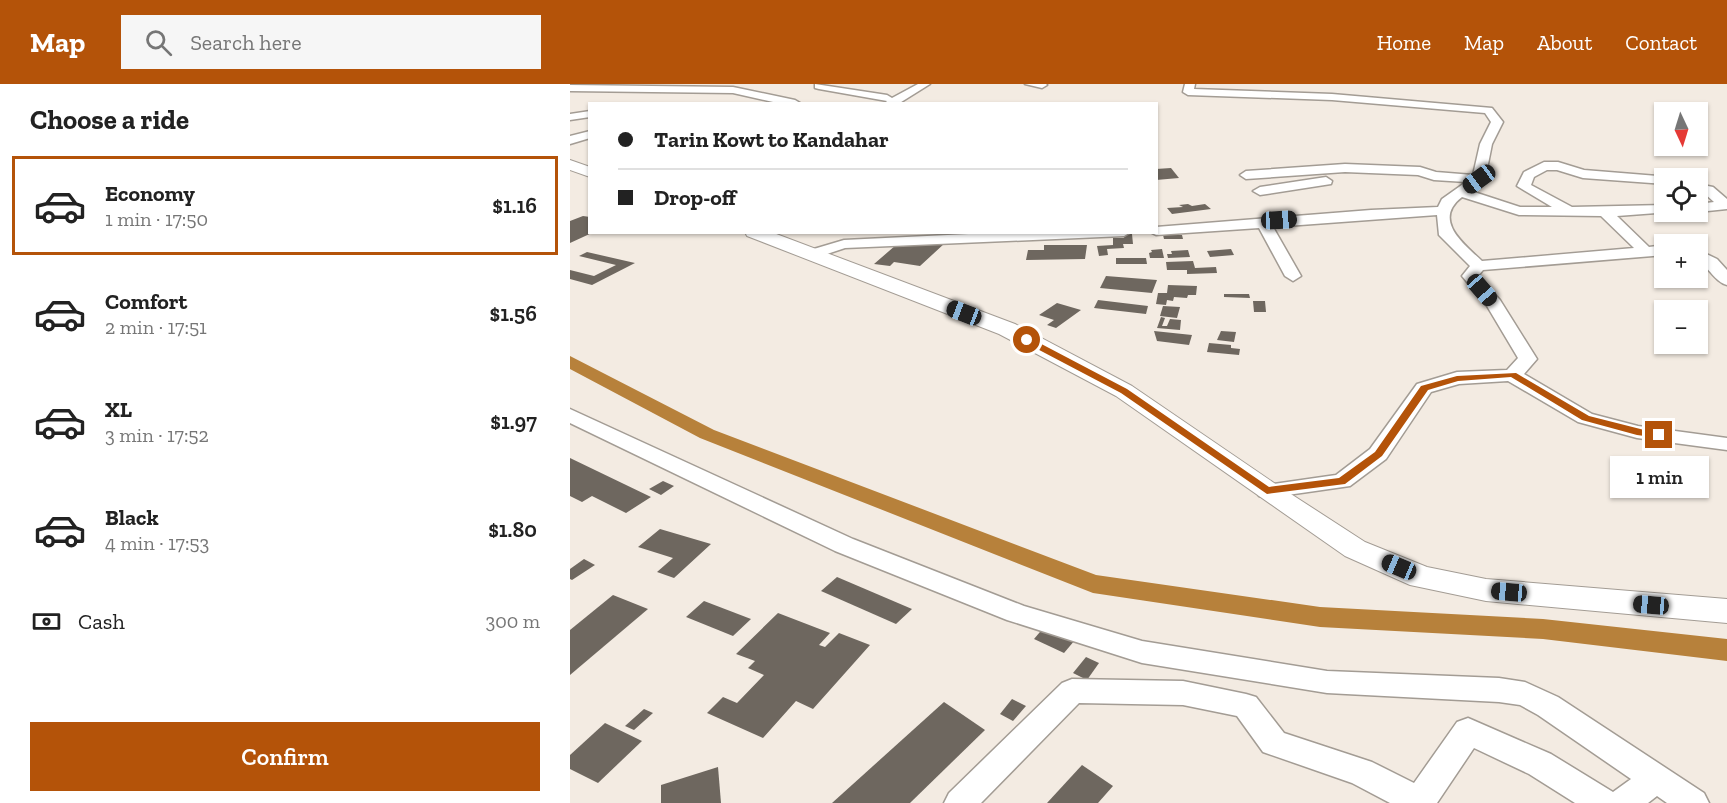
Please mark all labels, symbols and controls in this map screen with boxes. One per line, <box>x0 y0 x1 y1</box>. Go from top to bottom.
search box <box>121 15 541 69</box>
text: Map <box>30 26 85 59</box>
icon: search <box>142 26 175 59</box>
text: Search here <box>190 29 302 56</box>
text: Home <box>1377 30 1431 55</box>
text: Map <box>1464 30 1504 55</box>
text: About <box>1537 30 1592 55</box>
text: Contact <box>1625 30 1697 55</box>
north arrow <box>1654 102 1708 156</box>
map controls <box>1654 102 1708 354</box>
text: Choose a ride <box>30 104 189 136</box>
text: Tarin Kowt to Kandahar <box>654 126 889 153</box>
car <box>1459 161 1499 197</box>
button: locate <box>1654 168 1708 222</box>
icon: car <box>33 179 87 233</box>
text: Economy <box>105 180 195 207</box>
text: Drop-off <box>654 184 736 211</box>
text: $1.16 <box>492 192 537 219</box>
text: 1 min · 17:50 <box>105 207 208 231</box>
car <box>1261 210 1297 230</box>
button: + <box>1654 234 1708 288</box>
car <box>1463 271 1501 309</box>
icon: car <box>33 287 87 341</box>
text: Comfort <box>105 288 187 315</box>
car <box>944 298 984 328</box>
text: $1.56 <box>490 300 537 327</box>
button: − <box>1654 300 1708 354</box>
text: 2 min · 17:51 <box>105 315 207 339</box>
route start <box>1013 326 1040 353</box>
icon: car <box>33 395 87 449</box>
text: XL <box>105 396 132 423</box>
text: $1.97 <box>490 408 537 435</box>
route end <box>1645 421 1672 448</box>
text: 3 min · 17:52 <box>105 423 209 447</box>
callout: 1 min <box>1610 456 1708 498</box>
text: 1 min <box>1636 465 1683 489</box>
icon: car <box>33 503 87 557</box>
text: Black <box>105 504 159 531</box>
text: $1.80 <box>488 516 537 543</box>
text: 4 min · 17:53 <box>105 531 209 555</box>
car <box>1379 552 1419 582</box>
car <box>1490 581 1528 603</box>
car <box>1632 594 1670 616</box>
icon: cash <box>30 605 63 638</box>
text: Cash <box>78 608 125 635</box>
text: 300 m <box>485 609 540 633</box>
button: Confirm <box>30 722 540 791</box>

